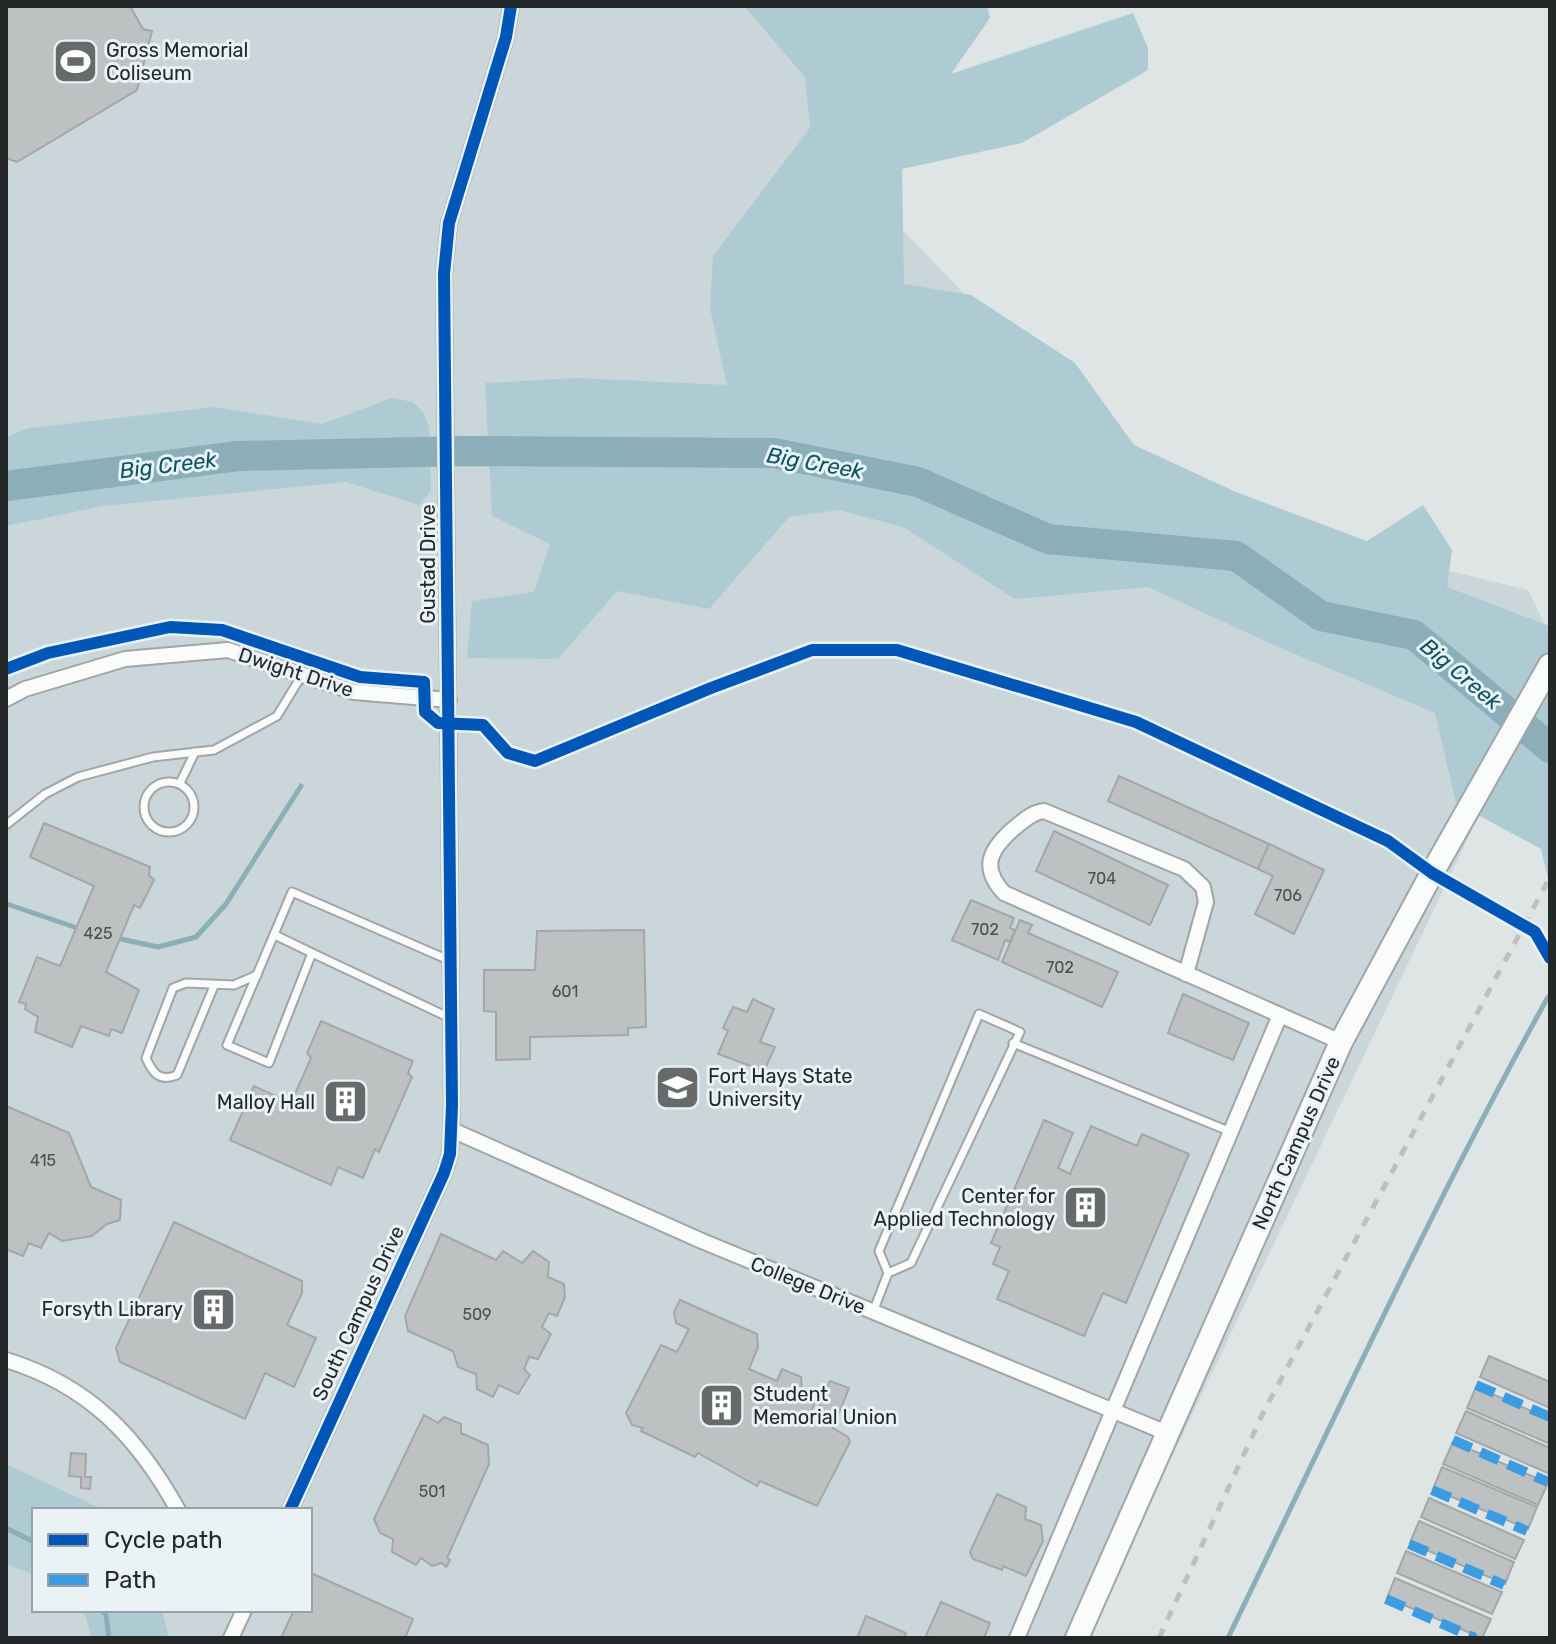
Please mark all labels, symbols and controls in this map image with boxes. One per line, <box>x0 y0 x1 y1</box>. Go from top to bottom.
sports icon: Gross Memorial Coliseum <box>51 37 99 85</box>
place label: Gross Memorial Coliseum <box>106 38 249 85</box>
water label: Big Creek <box>765 441 866 485</box>
water label: Big Creek <box>118 446 219 484</box>
street label: Gustad Drive <box>416 504 440 624</box>
water label: Big Creek <box>1415 632 1508 716</box>
street label: Dwight Drive <box>235 642 357 702</box>
house number: 704 <box>1088 869 1116 888</box>
house number: 706 <box>1274 886 1302 905</box>
house number: 702 <box>971 920 999 939</box>
house number: 425 <box>84 924 112 943</box>
house number: 702 <box>1046 958 1074 977</box>
house number: 601 <box>552 982 578 1001</box>
street label: North Campus Drive <box>1247 1053 1345 1233</box>
school or university icon: Fort Hays State University <box>653 1064 701 1112</box>
place label: Fort Hays State University <box>708 1064 852 1111</box>
building icon: Malloy Hall <box>322 1078 370 1126</box>
place label: Malloy Hall <box>217 1090 315 1114</box>
house number: 415 <box>30 1151 56 1170</box>
place label: Center for Applied Technology <box>874 1184 1055 1231</box>
building icon: Center for Applied Technology <box>1062 1184 1110 1232</box>
street label: South Campus Drive <box>307 1222 409 1404</box>
street label: College Drive <box>747 1251 869 1319</box>
building icon: Forsyth Library <box>190 1285 238 1333</box>
place label: Forsyth Library <box>42 1297 183 1321</box>
house number: 509 <box>462 1305 492 1324</box>
building icon: Student Memorial Union <box>698 1382 746 1430</box>
place label: Student Memorial Union <box>753 1382 897 1429</box>
house number: 501 <box>419 1482 445 1501</box>
legend <box>32 1508 312 1612</box>
text: Cycle path <box>104 1526 223 1554</box>
text: Path <box>104 1566 156 1594</box>

